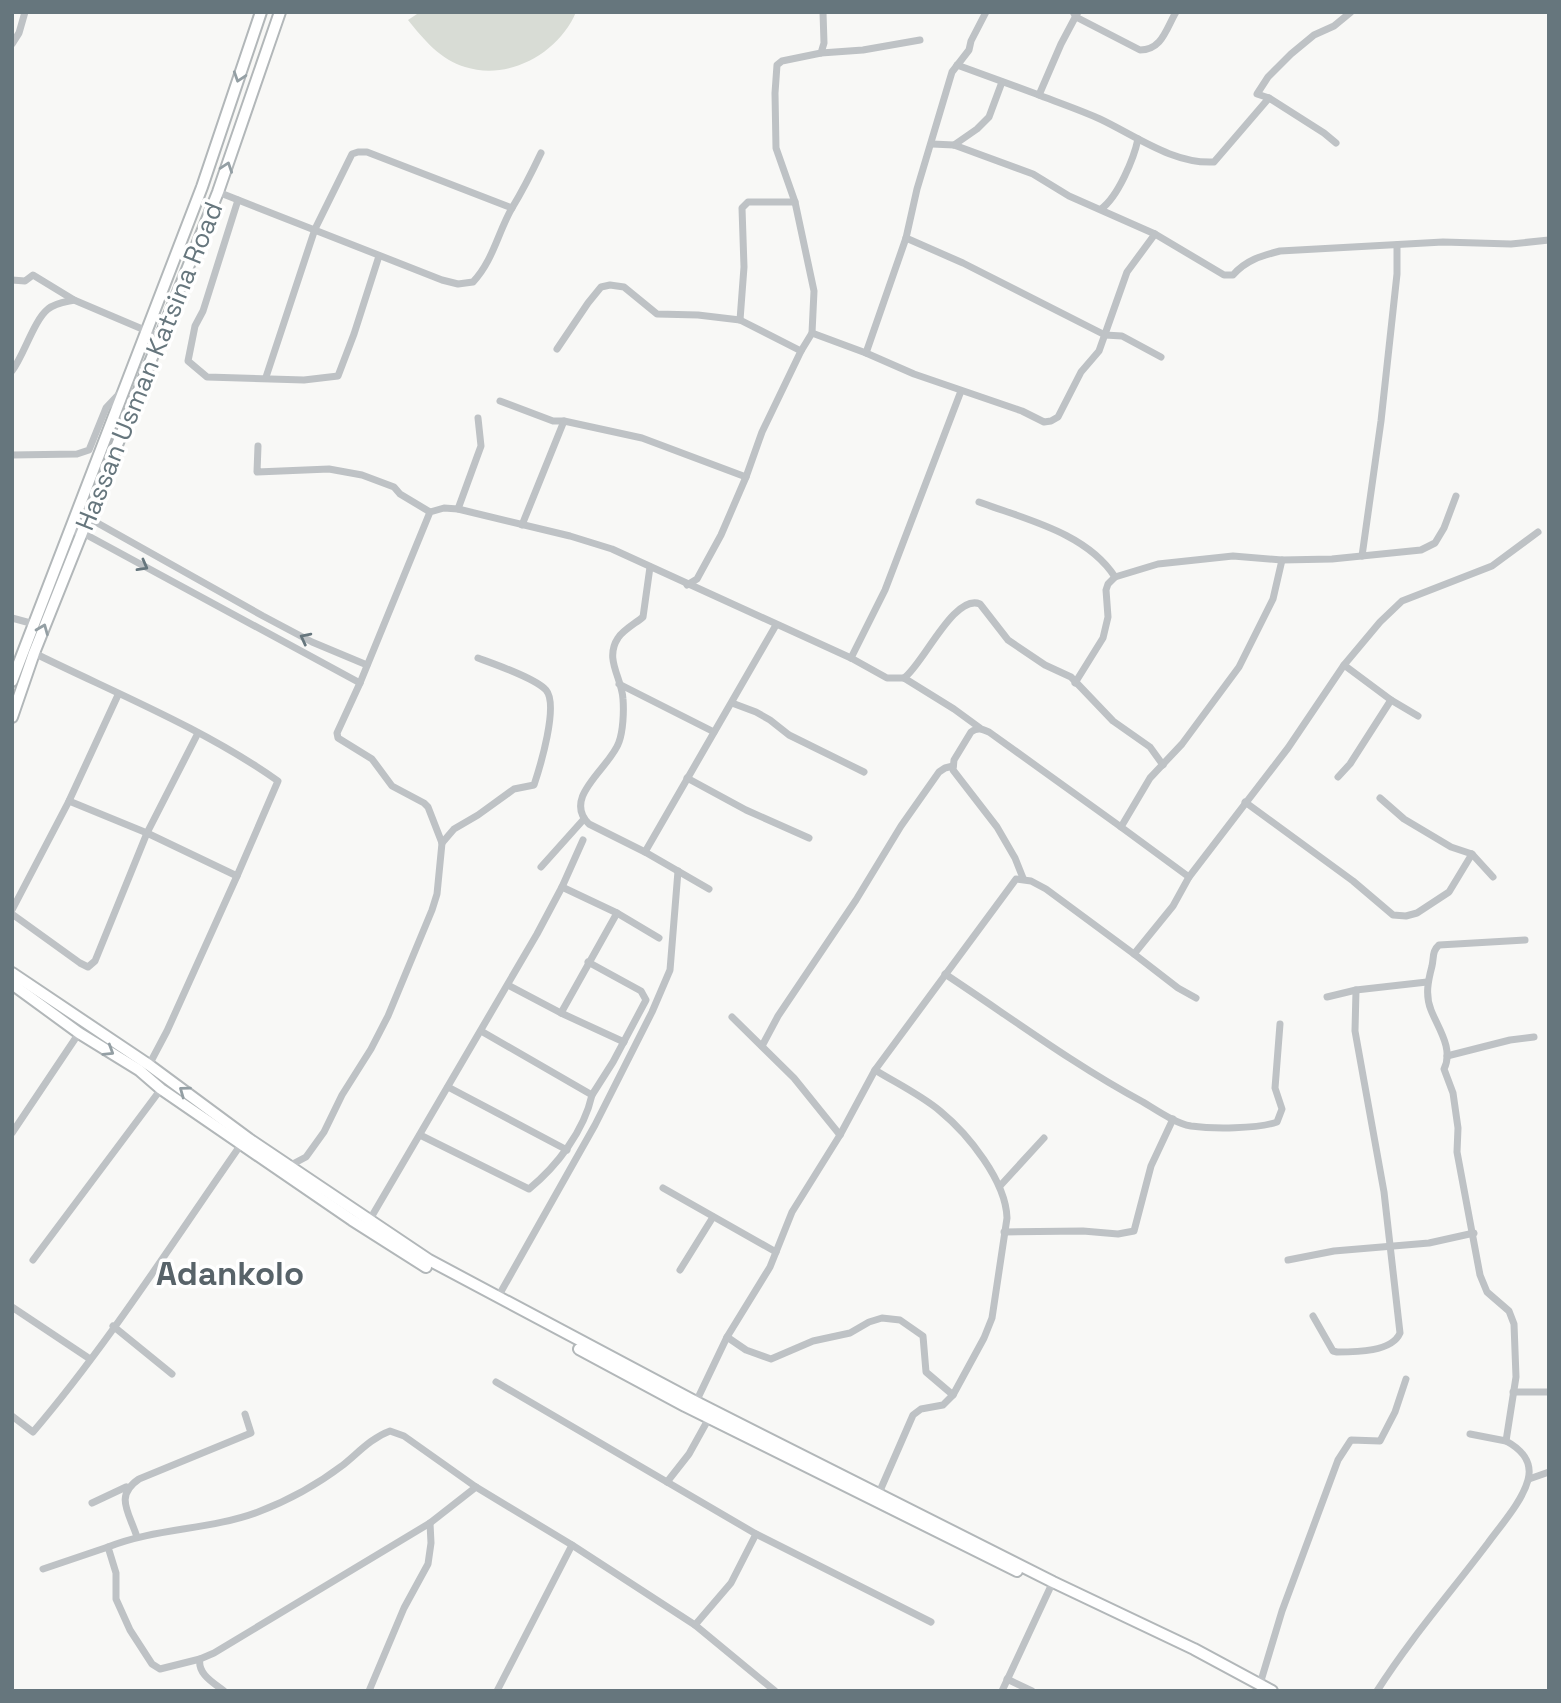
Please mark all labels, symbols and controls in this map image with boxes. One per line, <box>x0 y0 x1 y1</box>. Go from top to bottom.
one-way arrow <box>233 70 247 83</box>
one-way arrow <box>219 162 233 174</box>
street label: Hassan Usman Katsina Road <box>67 197 231 535</box>
one-way arrow <box>136 558 149 571</box>
one-way arrow <box>35 624 49 636</box>
one-way arrow <box>299 632 312 646</box>
one-way arrow <box>101 1043 114 1056</box>
one-way arrow <box>179 1087 192 1100</box>
district label: Adankolo <box>156 1253 304 1295</box>

